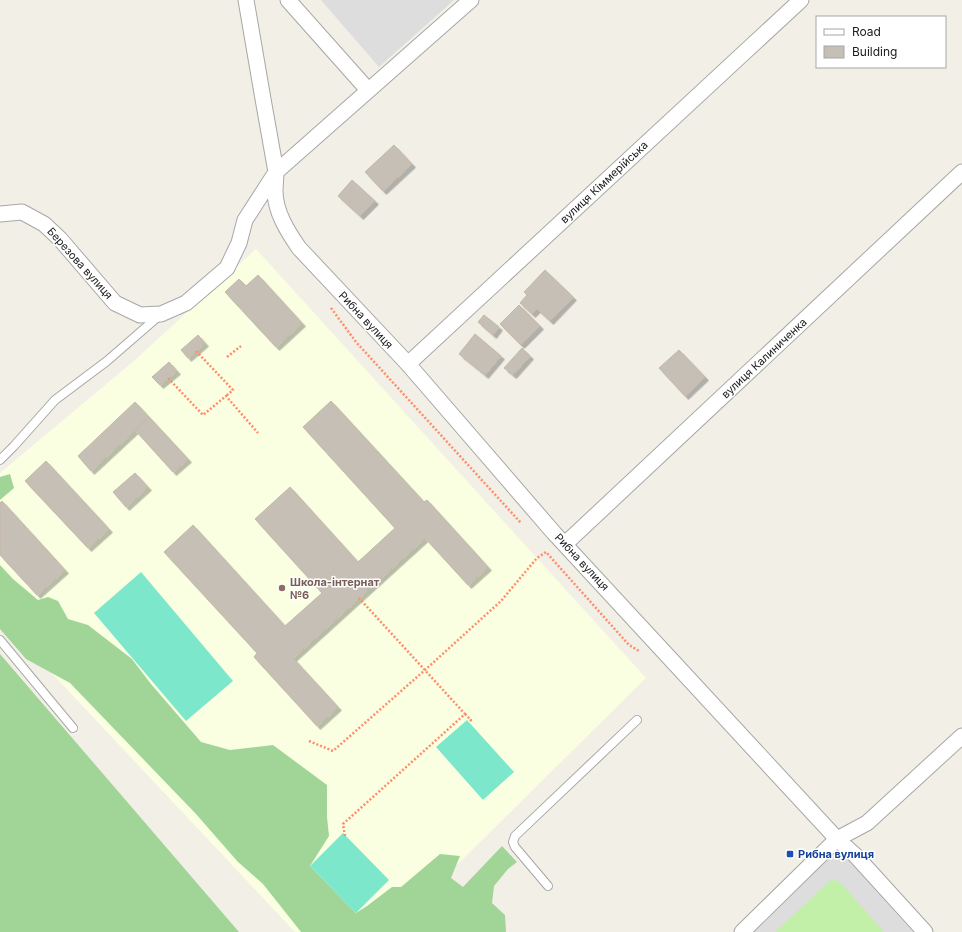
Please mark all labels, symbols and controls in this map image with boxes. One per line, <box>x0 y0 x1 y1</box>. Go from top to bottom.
legend <box>816 16 946 68</box>
text: Road <box>852 24 881 39</box>
text: Building <box>852 44 897 59</box>
street label: вулиця Кіммерійська <box>557 138 651 226</box>
street label: Березова вулиця <box>44 224 116 302</box>
street label: Рибна вулиця <box>336 288 396 352</box>
street label: вулиця Калиниченка <box>719 315 809 401</box>
street label: Рибна вулиця <box>552 530 612 594</box>
place label: Школа-інтернат №6 <box>290 575 380 602</box>
marker: Школа-інтернат №6 <box>277 583 287 593</box>
place label: Рибна вулиця <box>798 847 874 861</box>
marker: Рибна вулиця <box>785 849 795 859</box>

